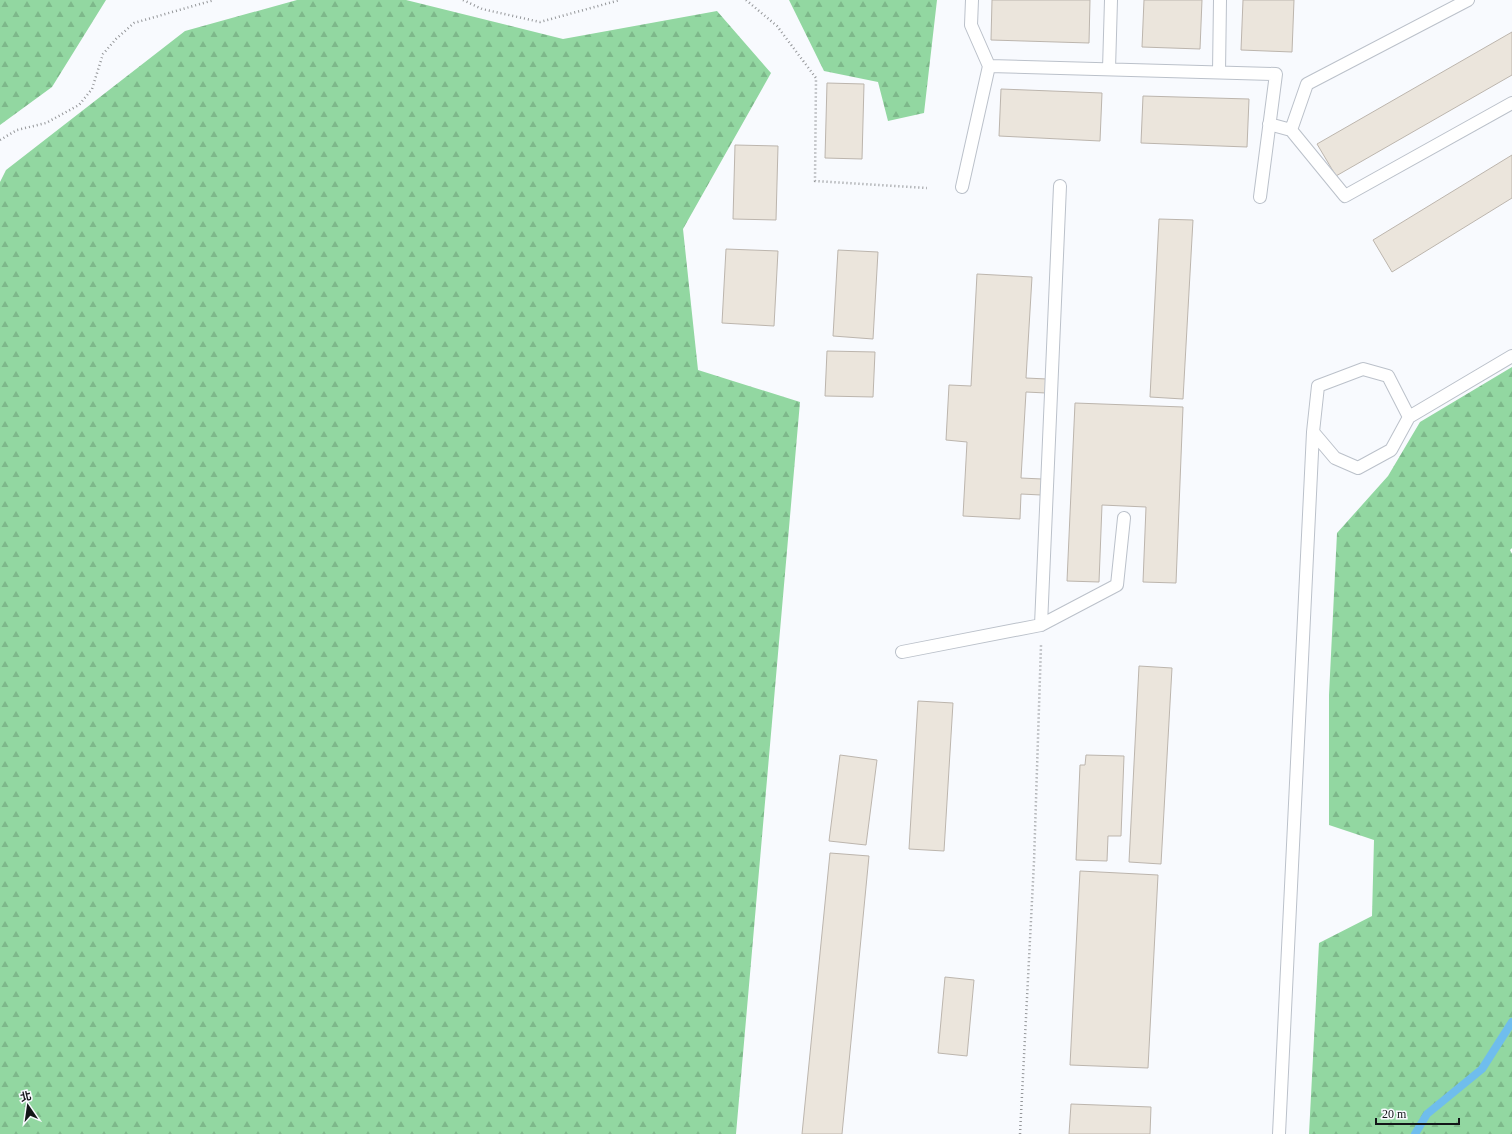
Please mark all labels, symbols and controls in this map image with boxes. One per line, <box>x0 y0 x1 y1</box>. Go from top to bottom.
north arrow <box>8 1086 48 1126</box>
text: 北 <box>19 1089 32 1103</box>
scale bar <box>1376 1100 1459 1126</box>
text: 20 m <box>1382 1107 1407 1121</box>

